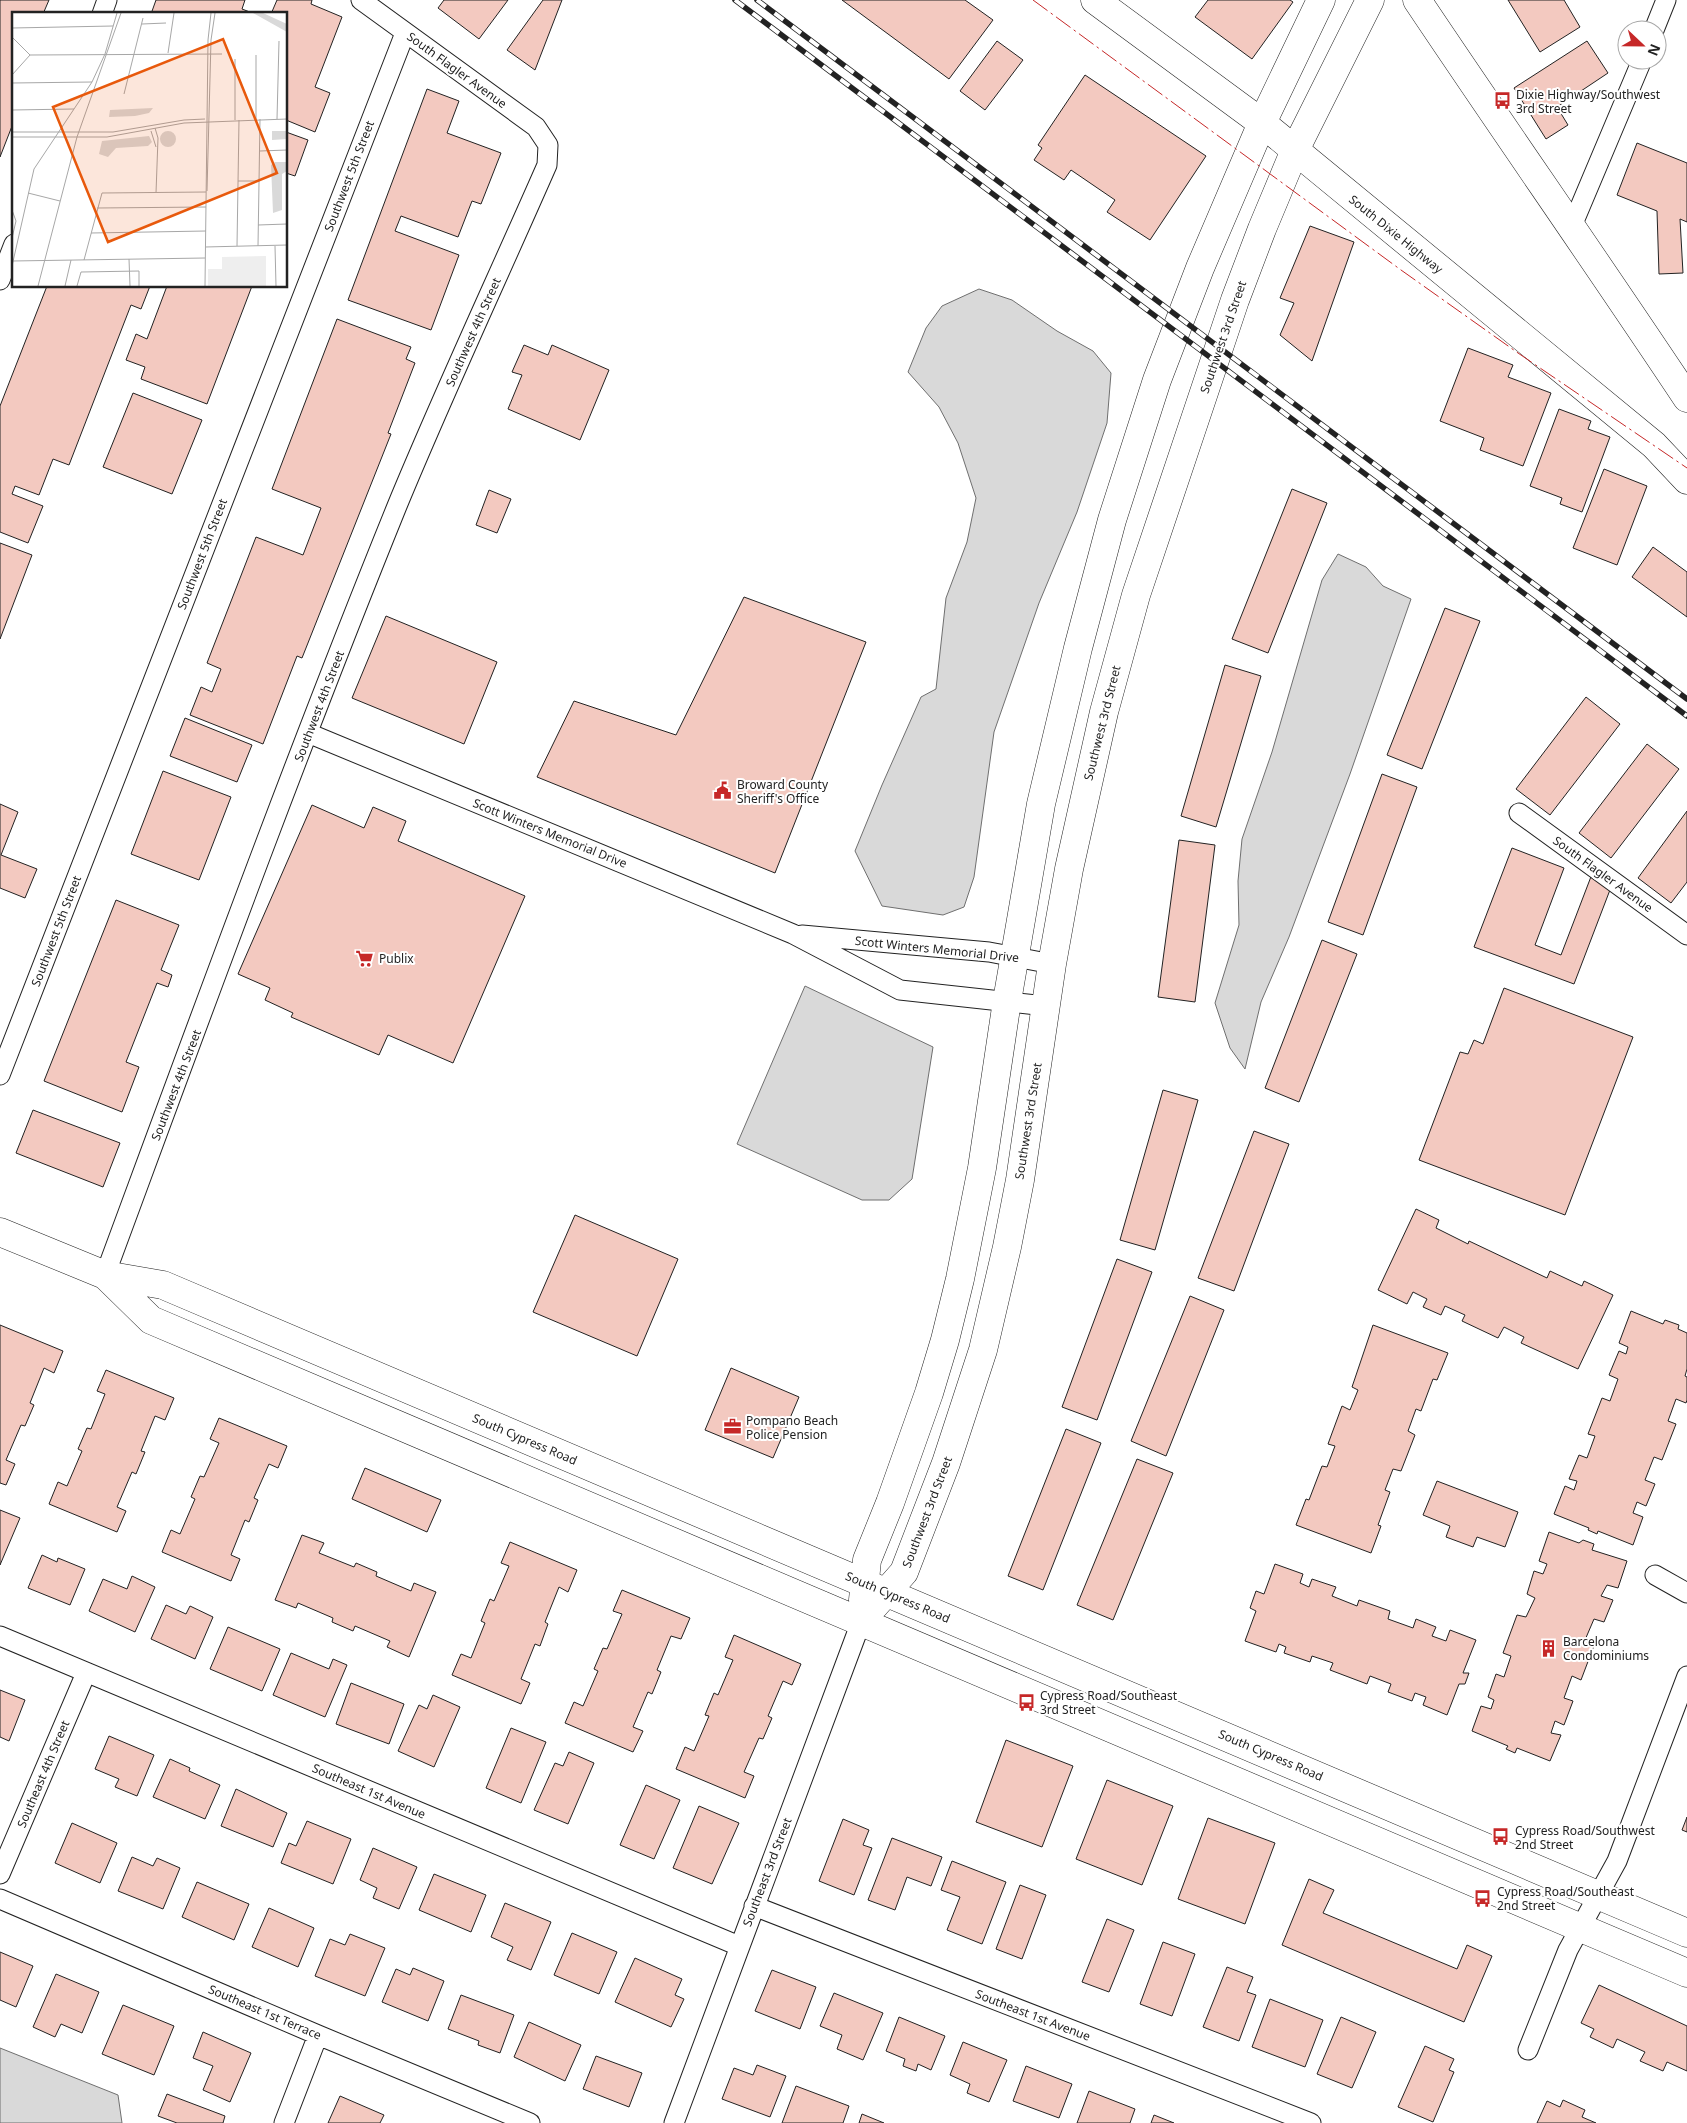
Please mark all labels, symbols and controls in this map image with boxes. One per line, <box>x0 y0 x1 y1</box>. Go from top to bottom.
inset map <box>12 12 288 288</box>
north arrow <box>1617 20 1667 70</box>
street label: South Flagler Avenue <box>404 28 511 112</box>
text: N <box>1644 41 1665 59</box>
place label: Dixie Highway/Southwest 3rd Street <box>1516 86 1661 117</box>
bus stop icon: Dixie Highway/Southwest 3rd Street <box>1492 91 1512 111</box>
street label: Southwest 5th Street <box>320 117 378 234</box>
street label: South Dixie Highway <box>1345 191 1447 278</box>
street label: Southwest 4th Street <box>441 274 505 389</box>
street label: Southwest 3rd Street <box>1196 278 1250 396</box>
street label: Southwest 5th Street <box>173 495 231 612</box>
street label: Southwest 4th Street <box>290 647 348 764</box>
street label: Southwest 3rd Street <box>1079 663 1125 782</box>
place label: Broward County Sheriff's Office <box>737 776 829 807</box>
public building icon: Broward County Sheriff's Office <box>713 781 733 801</box>
street label: Scott Winters Memorial Drive <box>470 794 630 872</box>
street label: South Flagler Avenue <box>1550 832 1657 916</box>
street label: Southwest 5th Street <box>27 872 85 989</box>
street label: Scott Winters Memorial Drive <box>854 932 1020 966</box>
supermarket icon: Publix <box>355 948 375 968</box>
place label: Publix <box>379 950 414 967</box>
street label: Southwest 4th Street <box>147 1026 205 1143</box>
street label: Southwest 3rd Street <box>1010 1061 1046 1181</box>
street label: South Cypress Road <box>470 1409 580 1469</box>
place label: Pompano Beach Police Pension <box>746 1412 838 1443</box>
office icon: Pompano Beach Police Pension <box>722 1417 742 1437</box>
street label: Southwest 3rd Street <box>898 1453 956 1570</box>
street label: South Cypress Road <box>843 1567 953 1627</box>
place label: Barcelona Condominiums <box>1563 1633 1649 1664</box>
building icon: Barcelona Condominiums <box>1539 1638 1559 1658</box>
place label: Cypress Road/Southeast 3rd Street <box>1040 1687 1178 1718</box>
bus stop icon: Cypress Road/Southeast 3rd Street <box>1016 1692 1036 1712</box>
street label: Southeast 4th Street <box>13 1717 74 1830</box>
street label: South Cypress Road <box>1216 1725 1326 1785</box>
street label: Southeast 1st Avenue <box>310 1759 429 1823</box>
street label: Southeast 3rd Street <box>738 1815 796 1929</box>
place label: Cypress Road/Southwest 2nd Street <box>1515 1822 1655 1853</box>
bus stop icon: Cypress Road/Southwest 2nd Street <box>1491 1827 1511 1847</box>
place label: Cypress Road/Southeast 2nd Street <box>1497 1883 1635 1914</box>
bus stop icon: Cypress Road/Southeast 2nd Street <box>1473 1888 1493 1908</box>
street label: Southeast 1st Terrace <box>206 1980 324 2044</box>
street label: Southeast 1st Avenue <box>973 1985 1093 2045</box>

